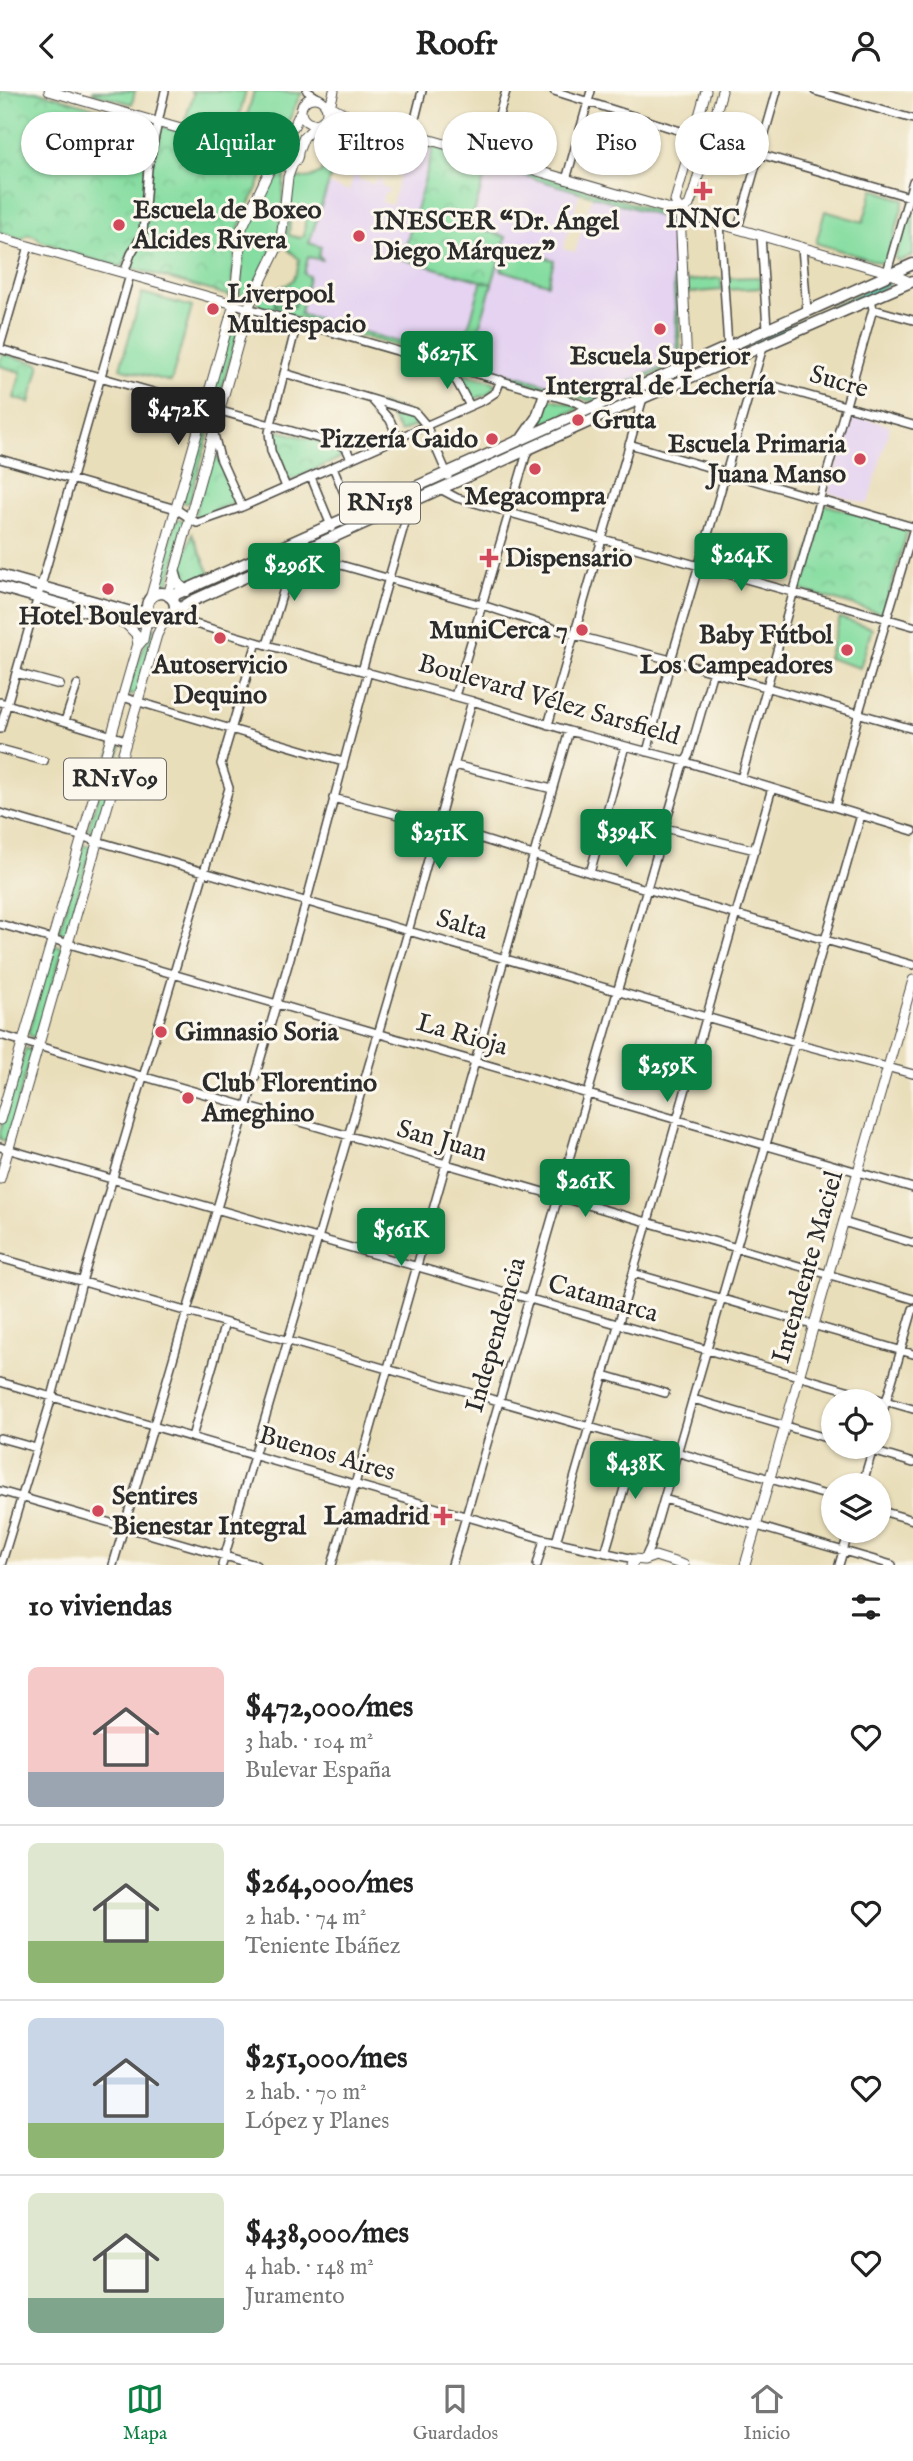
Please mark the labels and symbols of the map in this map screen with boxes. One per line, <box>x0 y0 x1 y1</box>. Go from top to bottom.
marker: INNC <box>693 181 713 201</box>
place label: Escuela de Boxeo Alcides Rivera <box>132 194 322 257</box>
place label: INNC <box>666 203 741 236</box>
place label: INESCER “Dr. Ángel Diego Márquez” <box>373 205 620 268</box>
marker: Escuela de Boxeo Alcides Rivera <box>111 217 127 233</box>
marker: INESCER “Dr. Ángel Diego Márquez” <box>351 228 367 244</box>
place label: Liverpool Multiespacio <box>227 278 366 341</box>
marker: Liverpool Multiespacio <box>205 301 221 317</box>
marker: Escuela Superior Intergral de Lechería <box>652 321 668 337</box>
pin: $627K <box>398 331 496 391</box>
place label: Escuela Superior Intergral de Lechería <box>545 340 776 403</box>
street label: Sucre <box>806 358 872 406</box>
pin: $472K <box>129 387 227 447</box>
place label: Gruta <box>592 404 657 437</box>
marker: Gruta <box>570 412 586 428</box>
place label: Pizzería Gaido <box>320 423 478 456</box>
place label: Escuela Primaria Juana Manso <box>668 428 847 491</box>
marker: Pizzería Gaido <box>484 431 500 447</box>
marker: Escuela Primaria Juana Manso <box>852 451 868 467</box>
marker: Megacompra <box>527 461 543 477</box>
place label: Megacompra <box>464 480 607 513</box>
road number: RN158 <box>340 482 420 523</box>
pin: $264K <box>692 533 790 593</box>
place label: Dispensario <box>505 542 633 575</box>
pin: $296K <box>245 543 343 603</box>
marker: Dispensario <box>479 548 499 568</box>
marker: Hotel Boulevard <box>100 581 116 597</box>
place label: Hotel Boulevard <box>18 600 199 633</box>
place label: MuniCerca 7 <box>429 614 568 647</box>
place label: Baby Fútbol Los Campeadores <box>640 619 834 682</box>
marker: MuniCerca 7 <box>574 622 590 638</box>
marker: Autoservicio Dequino <box>212 630 228 646</box>
marker: Baby Fútbol Los Campeadores <box>839 642 855 658</box>
street label: Boulevard Vélez Sarsfield <box>414 647 684 753</box>
place label: Autoservicio Dequino <box>152 649 287 712</box>
road number: RN1V09 <box>64 759 166 799</box>
pin: $394K <box>577 809 675 869</box>
pin: $251K <box>390 811 488 871</box>
street label: Salta <box>433 902 492 948</box>
street label: La Rioja <box>413 1006 512 1064</box>
place label: Gimnasio Soria <box>175 1016 339 1049</box>
marker: Gimnasio Soria <box>153 1024 169 1040</box>
pin: $259K <box>618 1045 716 1104</box>
place label: Club Florentino Ameghino <box>201 1067 377 1130</box>
marker: Club Florentino Ameghino <box>180 1090 196 1106</box>
street label: San Juan <box>393 1112 491 1170</box>
pin: $261K <box>536 1159 634 1219</box>
street label: Intendente Maciel <box>765 1166 851 1367</box>
pin: $561K <box>352 1209 450 1268</box>
street label: Independencia <box>458 1253 534 1416</box>
street label: Catamarca <box>544 1268 663 1331</box>
street label: Buenos Aires <box>255 1419 399 1489</box>
pin: $438K <box>586 1441 684 1501</box>
place label: Sentires Bienestar Integral <box>112 1480 307 1543</box>
place label: Lamadrid <box>324 1500 430 1533</box>
marker: Sentires Bienestar Integral <box>90 1503 106 1519</box>
marker: Lamadrid <box>435 1508 451 1524</box>

